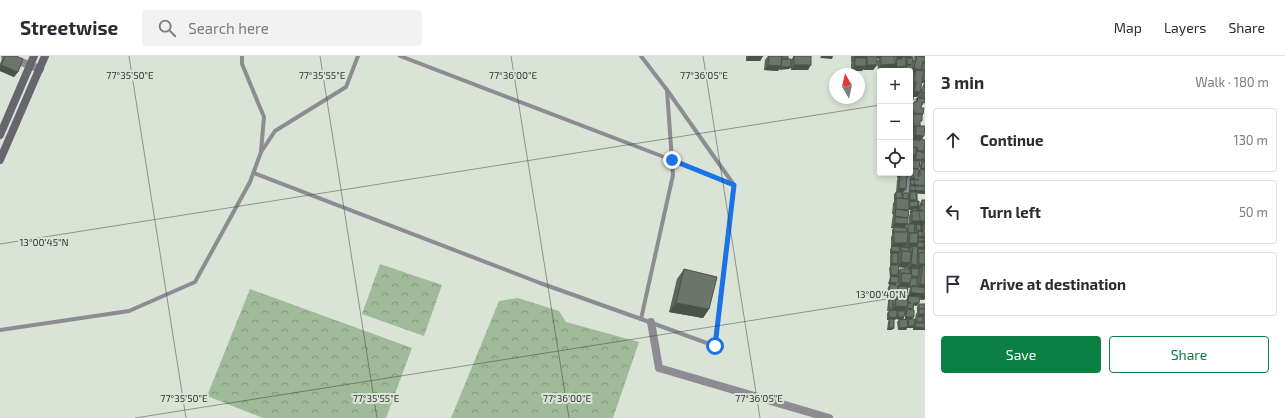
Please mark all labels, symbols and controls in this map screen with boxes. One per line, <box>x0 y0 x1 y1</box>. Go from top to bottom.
search box <box>142 10 422 46</box>
text: Streetwise <box>20 16 118 39</box>
icon: search <box>156 17 178 39</box>
text: Search here <box>188 19 269 37</box>
text: Map <box>1114 19 1142 36</box>
text: Layers <box>1164 19 1206 36</box>
text: Share <box>1228 19 1265 36</box>
north arrow <box>829 68 865 104</box>
map controls <box>877 68 913 176</box>
button: + <box>877 68 913 104</box>
text: 77°35'50"E <box>106 69 154 81</box>
text: 77°35'55"E <box>299 69 346 81</box>
text: 77°36'00"E <box>489 69 538 81</box>
text: 77°36'05"E <box>680 69 728 81</box>
text: 3 min <box>941 72 984 92</box>
text: Walk · 180 m <box>1195 74 1269 90</box>
button: − <box>877 104 913 140</box>
icon: ahead <box>942 129 964 151</box>
text: Continue <box>980 131 1043 149</box>
text: 130 m <box>1233 132 1268 148</box>
button: locate <box>877 140 913 176</box>
route end <box>663 151 681 169</box>
icon: left <box>942 201 964 223</box>
text: Turn left <box>980 203 1041 221</box>
text: 50 m <box>1239 204 1268 220</box>
text: 13°00'45"N <box>19 236 69 248</box>
icon: arrive <box>942 273 964 295</box>
text: Arrive at destination <box>980 275 1126 293</box>
text: 13°00'40"N <box>856 288 906 300</box>
button: Save <box>941 336 1101 373</box>
button: Share <box>1109 336 1269 373</box>
route start <box>706 337 724 355</box>
text: 77°35'50"E <box>160 392 208 404</box>
text: 77°35'55"E <box>353 392 400 404</box>
text: 77°36'00"E <box>543 392 592 404</box>
text: 77°36'05"E <box>735 392 783 404</box>

